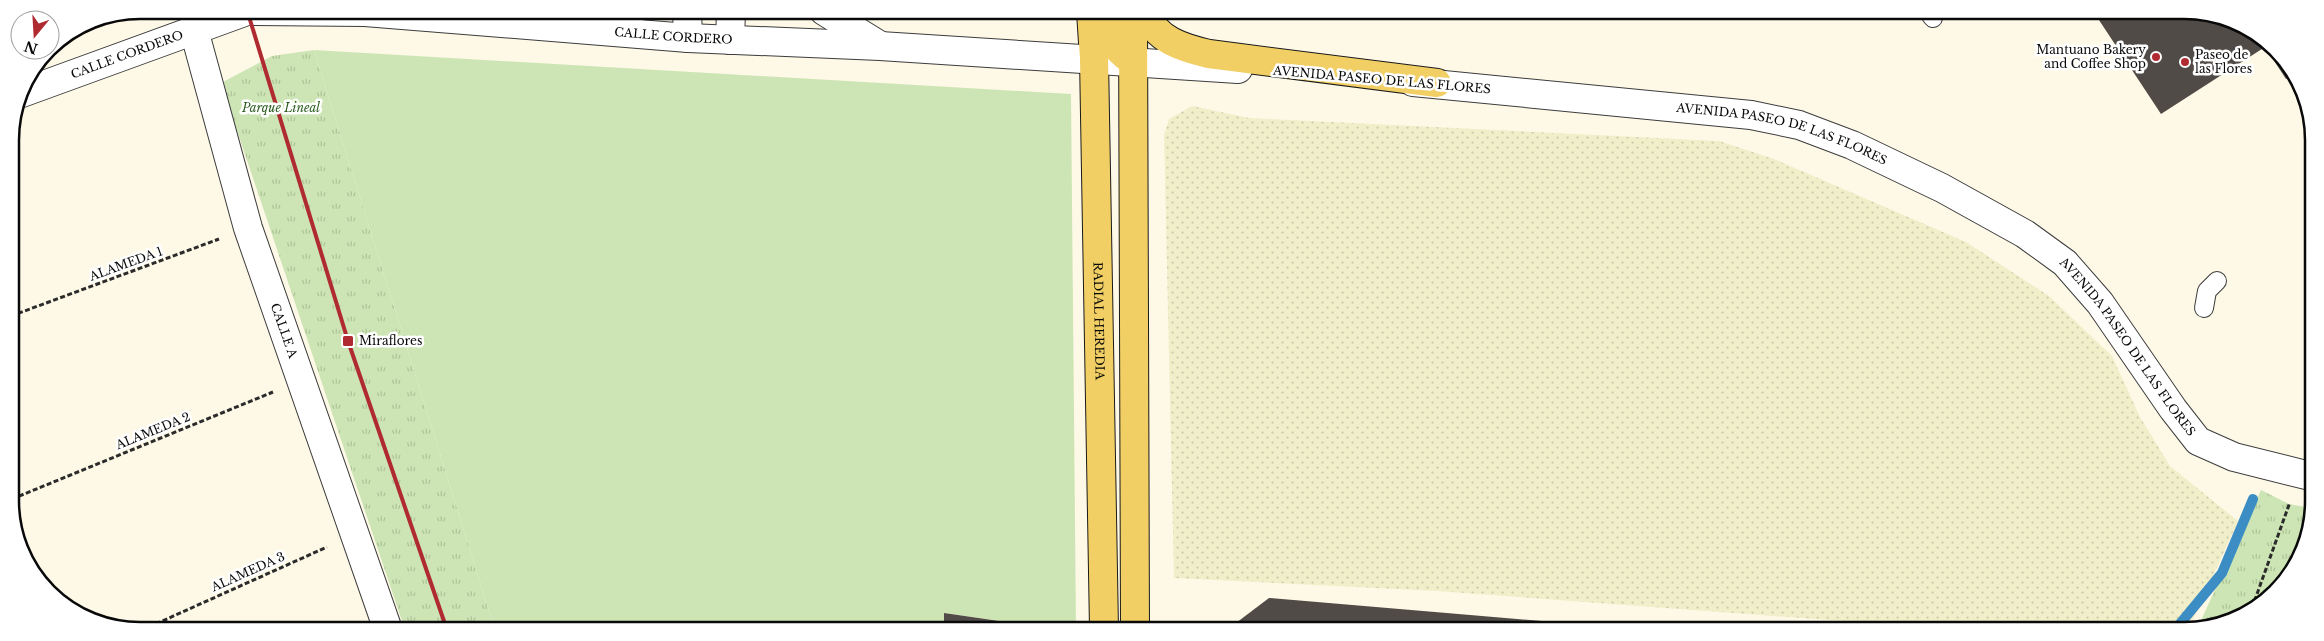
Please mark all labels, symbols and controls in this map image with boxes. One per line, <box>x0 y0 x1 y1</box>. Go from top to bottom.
north arrow <box>10 10 60 60</box>
street label: CALLE CORDERO <box>614 24 733 47</box>
street label: CALLE CORDERO <box>69 27 185 82</box>
text: N <box>22 37 40 58</box>
place label: Mantuano Bakery and Coffee Shop <box>2036 42 2146 71</box>
place label: Paseo de las Flores <box>2195 47 2252 76</box>
marker: Mantuano Bakery and Coffee Shop <box>2150 51 2162 63</box>
marker: Paseo de las Flores <box>2179 56 2191 68</box>
street label: AVENIDA PASEO DE LAS FLORES <box>1272 62 1492 97</box>
park label: Parque Lineal <box>241 100 320 115</box>
street label: AVENIDA PASEO DE LAS FLORES <box>1675 100 1890 168</box>
street label: ALAMEDA 1 <box>86 243 165 284</box>
street label: AVENIDA PASEO DE LAS FLORES <box>2056 253 2199 439</box>
street label: RADIAL HEREDIA <box>1091 262 1108 381</box>
street label: CALLE A <box>268 301 301 361</box>
place label: Miraflores <box>359 333 422 348</box>
marker: Miraflores <box>341 334 355 348</box>
street label: ALAMEDA 2 <box>112 409 192 453</box>
street label: ALAMEDA 3 <box>208 549 287 595</box>

